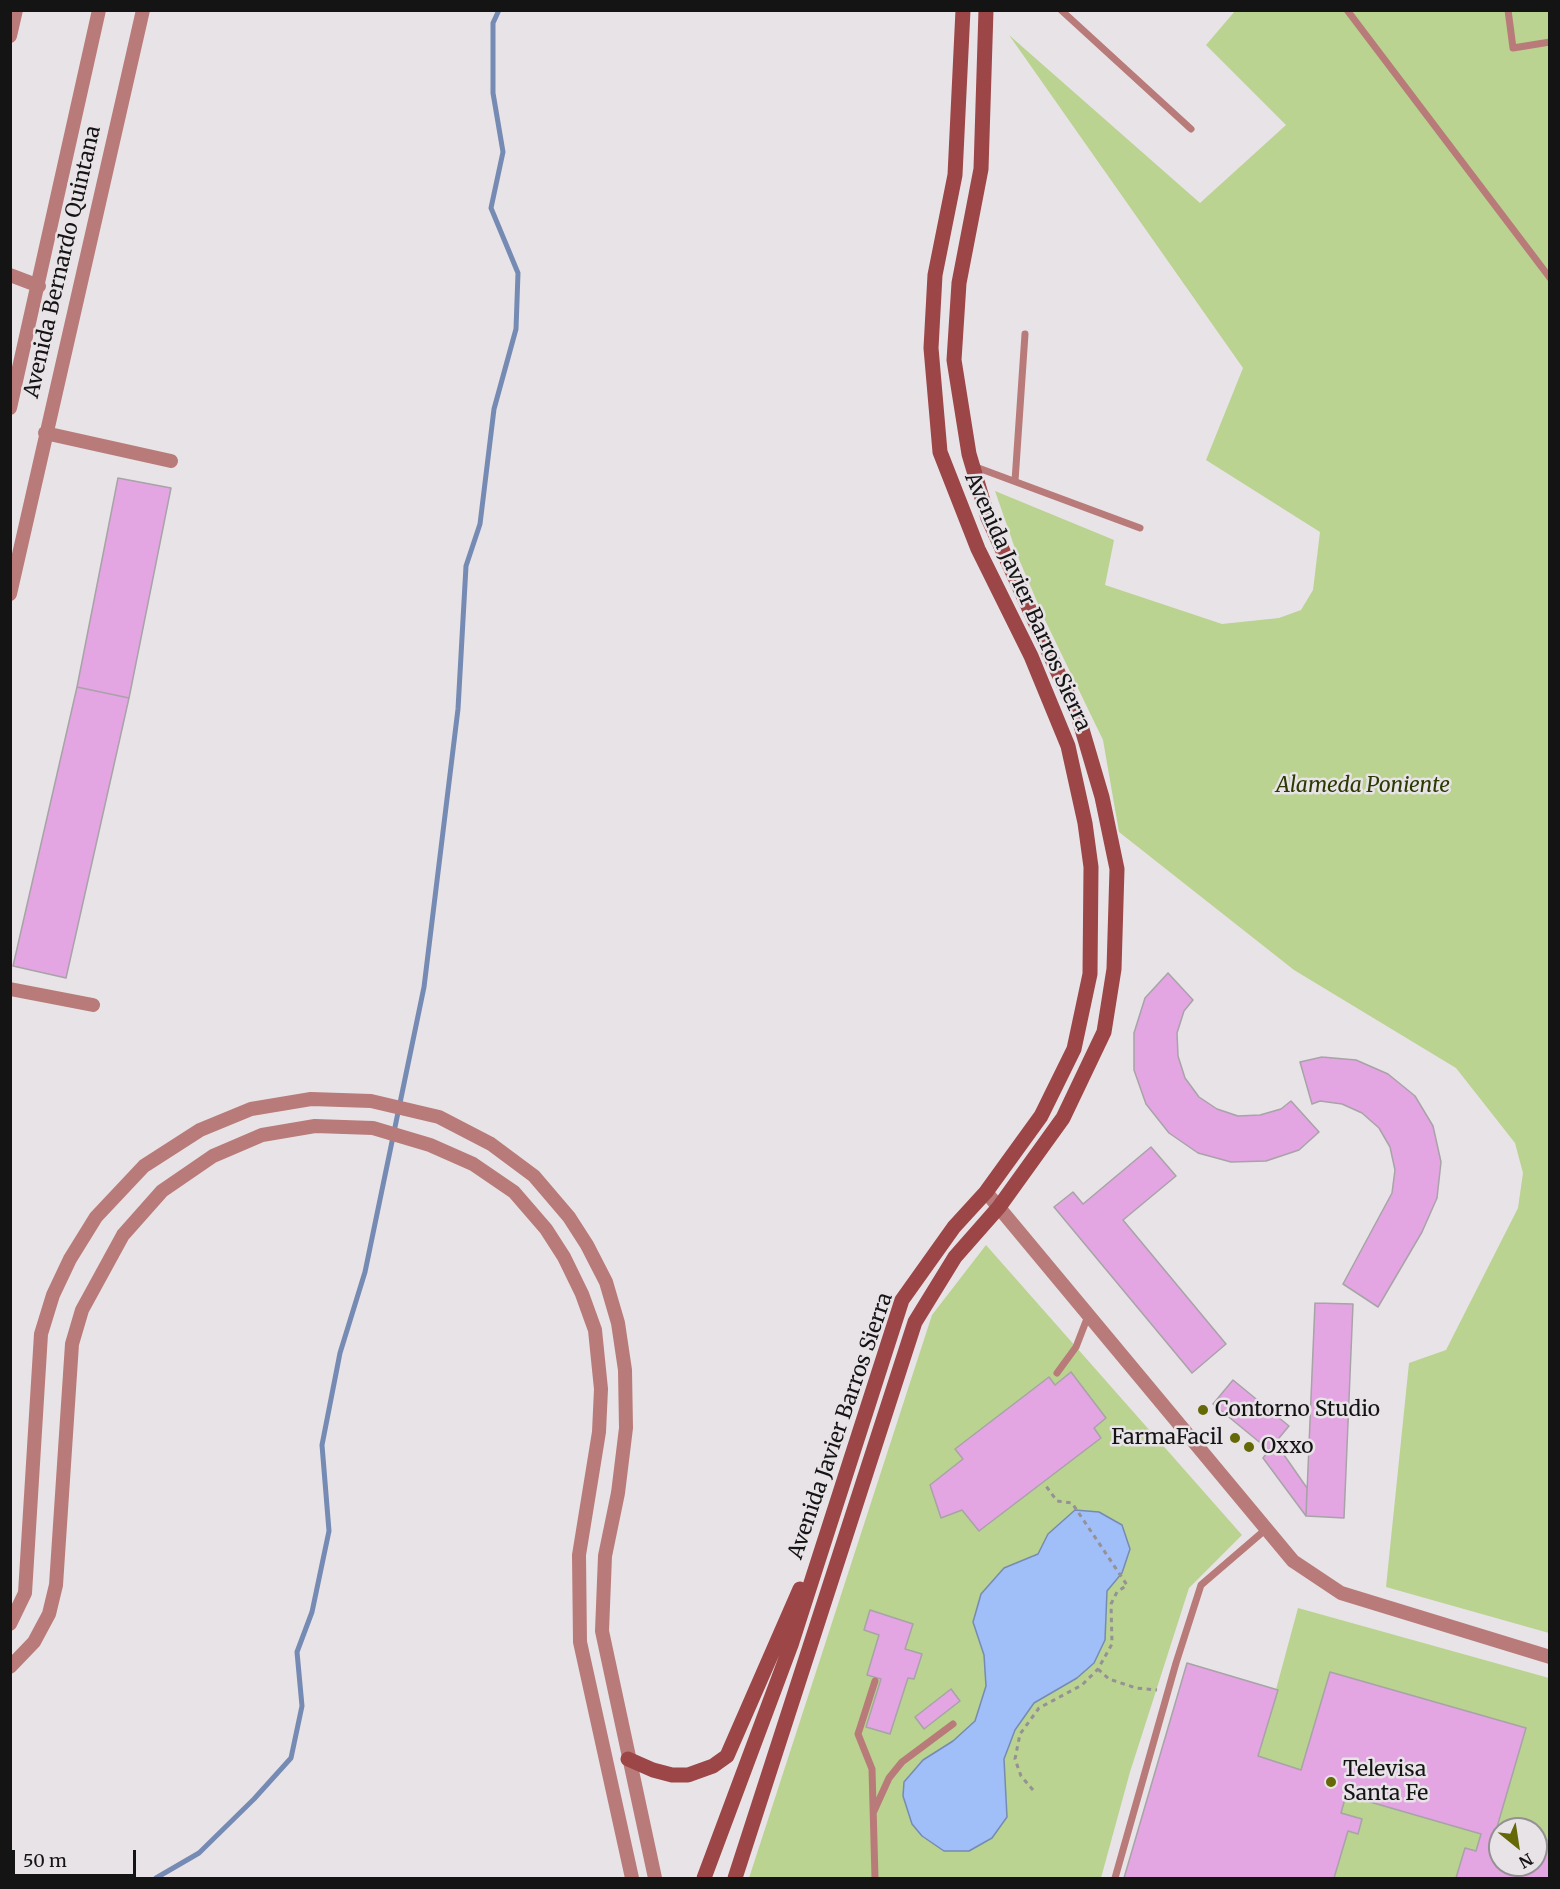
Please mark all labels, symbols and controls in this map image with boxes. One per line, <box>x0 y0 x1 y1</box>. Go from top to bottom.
street label: Avenida Bernardo Quintana <box>19 123 107 401</box>
street label: Avenida Javier Barros Sierra <box>959 469 1095 735</box>
park label: Alameda Poniente <box>1276 773 1450 799</box>
street label: Avenida Javier Barros Sierra <box>784 1290 898 1562</box>
place label: Contorno Studio <box>1215 1397 1380 1423</box>
marker: Contorno Studio <box>1196 1403 1210 1417</box>
place label: FarmaFacil <box>1111 1425 1223 1451</box>
marker: FarmaFacil <box>1228 1431 1242 1445</box>
place label: Oxxo <box>1261 1434 1314 1460</box>
marker: Oxxo <box>1242 1440 1256 1454</box>
place label: Televisa Santa Fe <box>1343 1757 1428 1807</box>
marker: Televisa Santa Fe <box>1324 1775 1338 1789</box>
north arrow <box>1488 1817 1548 1877</box>
scale bar <box>15 1838 140 1876</box>
text: 50 m <box>23 1849 67 1872</box>
text: N <box>1516 1849 1536 1873</box>

